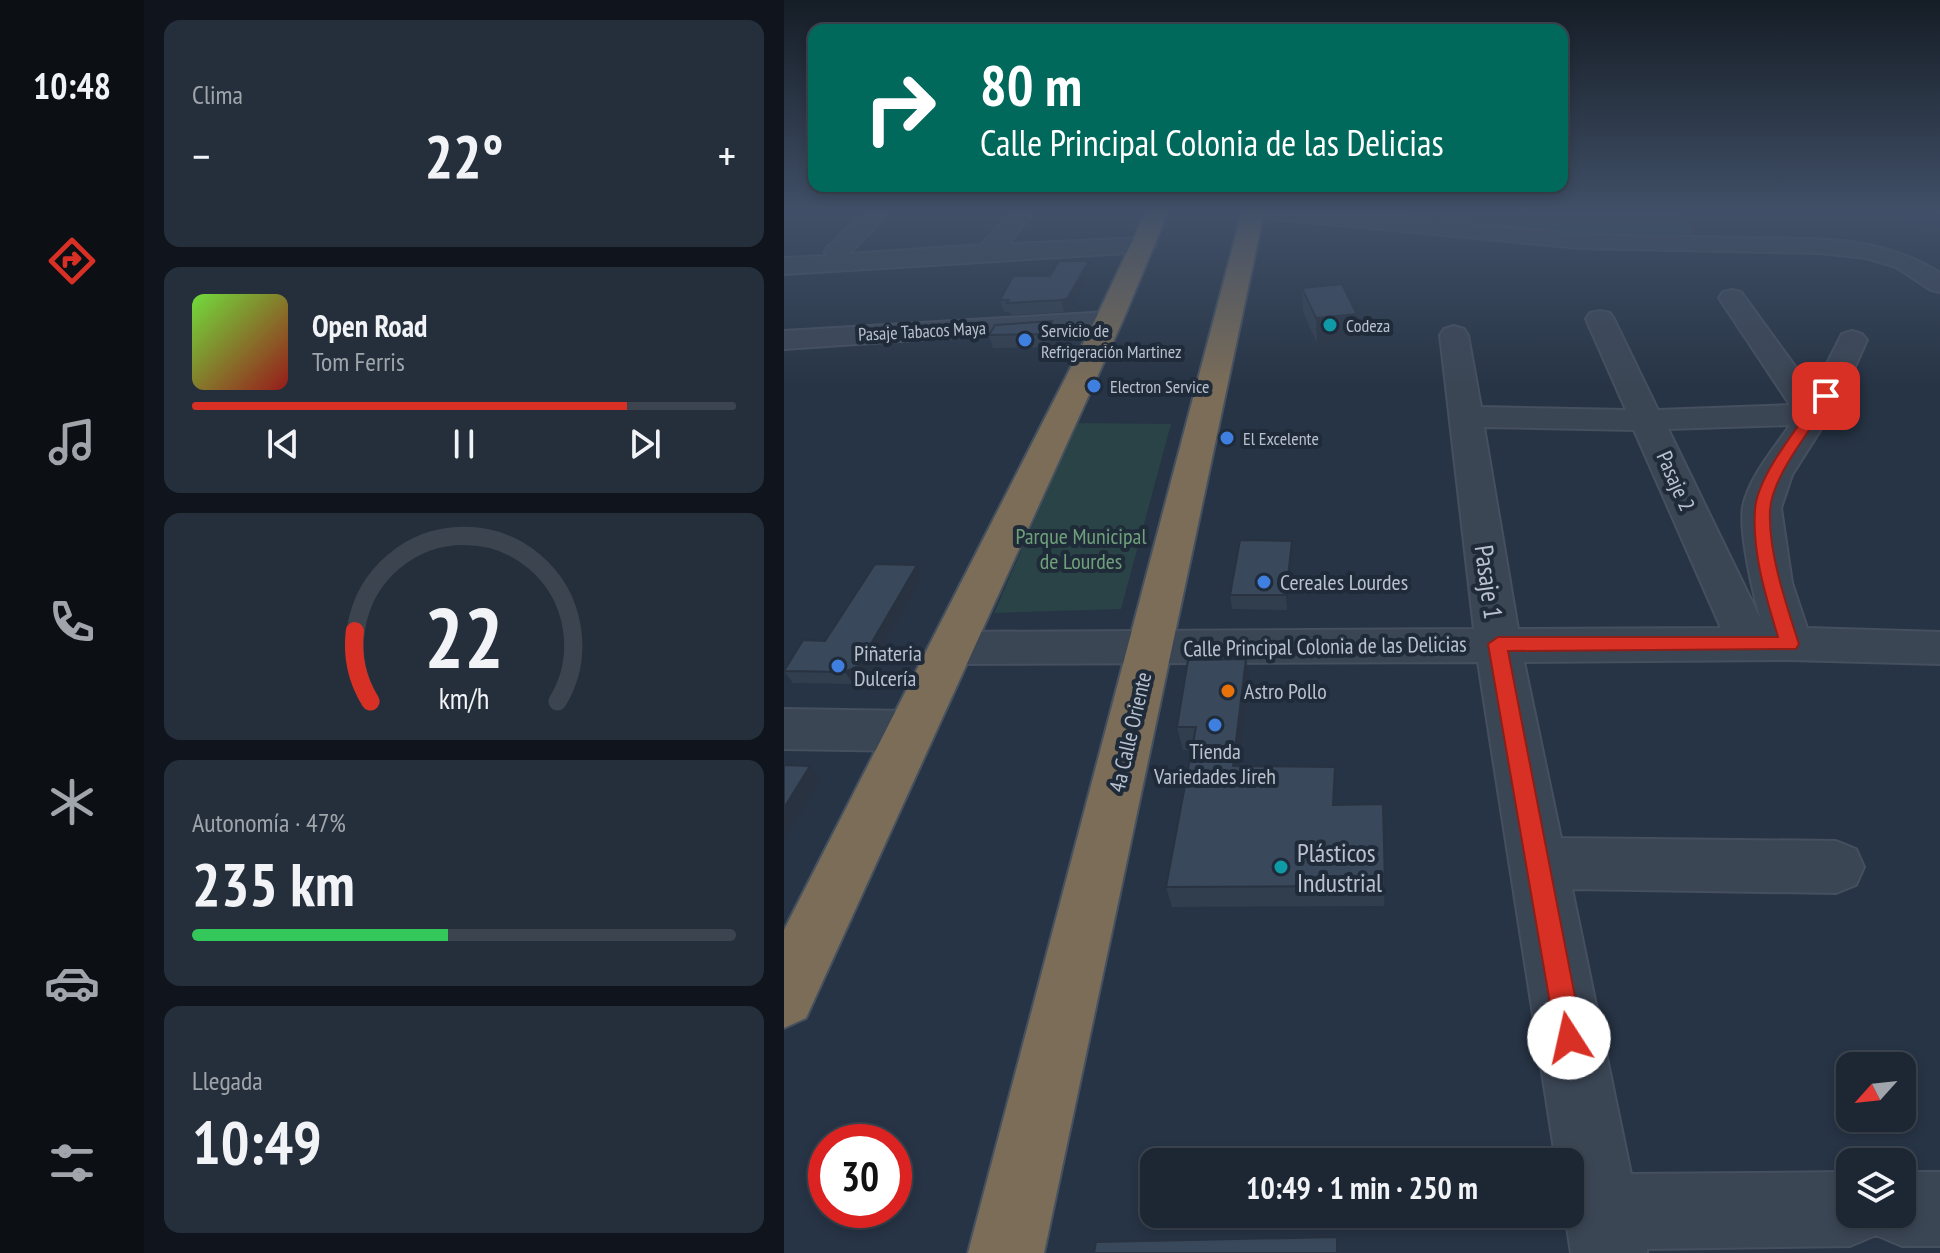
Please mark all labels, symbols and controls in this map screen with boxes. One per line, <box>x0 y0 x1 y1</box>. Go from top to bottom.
text: 80 m <box>980 49 1082 121</box>
icon: right <box>848 56 952 160</box>
text: 10:48 <box>33 62 111 109</box>
text: Clima <box>192 78 243 111</box>
text: 22° <box>424 117 504 195</box>
text: Calle Principal Colonia de las Delicias <box>980 119 1444 166</box>
text: − <box>192 127 210 184</box>
text: + <box>718 127 736 184</box>
icon: directions <box>44 233 100 289</box>
text: Open Road <box>312 306 427 345</box>
place label: Codeza <box>1346 314 1390 337</box>
street label: Pasaje Tabacos Maya <box>858 316 986 346</box>
marker: Codeza <box>1321 316 1339 334</box>
place label: Servicio de Refrigeración Martinez <box>1041 319 1182 363</box>
marker: Servicio de Refrigeración Martinez <box>1016 331 1034 349</box>
text: Tom Ferris <box>312 345 405 378</box>
pin <box>1792 362 1860 430</box>
icon: arrive <box>1804 374 1848 418</box>
place label: Electron Service <box>1110 375 1210 398</box>
marker: Electron Service <box>1085 377 1103 395</box>
icon: music <box>44 414 100 470</box>
icon: previous <box>261 422 305 466</box>
icon: pause <box>442 422 486 466</box>
icon: next <box>623 422 667 466</box>
place label: El Excelente <box>1243 427 1319 450</box>
marker: El Excelente <box>1218 429 1236 447</box>
street label: Pasaje 2 <box>1650 447 1702 515</box>
park label: Parque Municipal de Lourdes <box>1015 522 1147 575</box>
street label: Pasaje 1 <box>1468 543 1510 621</box>
place label: Cereales Lourdes <box>1280 568 1408 596</box>
marker: Cereales Lourdes <box>1255 573 1273 591</box>
text: 22 <box>424 583 504 691</box>
icon: phone <box>44 594 100 650</box>
street label: Calle Principal Colonia de las Delicias <box>1183 630 1467 662</box>
place label: Piñateria Dulcería <box>854 639 922 692</box>
marker: Piñateria Dulcería <box>829 657 847 675</box>
street label: 4a Calle Oriente <box>1103 669 1157 795</box>
place label: Astro Pollo <box>1244 677 1327 705</box>
text: km/h <box>439 681 489 718</box>
marker: Astro Pollo <box>1219 682 1237 700</box>
marker: Tienda Variedades Jireh <box>1206 716 1224 734</box>
place label: Tienda Variedades Jireh <box>1153 737 1276 790</box>
icon: climate <box>44 774 100 830</box>
text: Autonomía · 47% <box>192 806 346 839</box>
place label: Plásticos Industrial <box>1297 836 1382 899</box>
text: 235 km <box>192 845 355 923</box>
marker: Plásticos Industrial <box>1272 858 1290 876</box>
icon: car <box>44 955 100 1011</box>
position arrow <box>1527 996 1611 1080</box>
north arrow <box>1836 1052 1916 1132</box>
map controls <box>1836 1052 1916 1228</box>
text: Llegada <box>192 1064 263 1097</box>
text: 10:49 <box>192 1103 322 1181</box>
speed limit sign: 30 <box>808 1124 912 1228</box>
icon: filters <box>44 1135 100 1191</box>
button: layers <box>1836 1148 1916 1228</box>
text: 10:49 · 1 min · 250 m <box>1246 1168 1478 1207</box>

